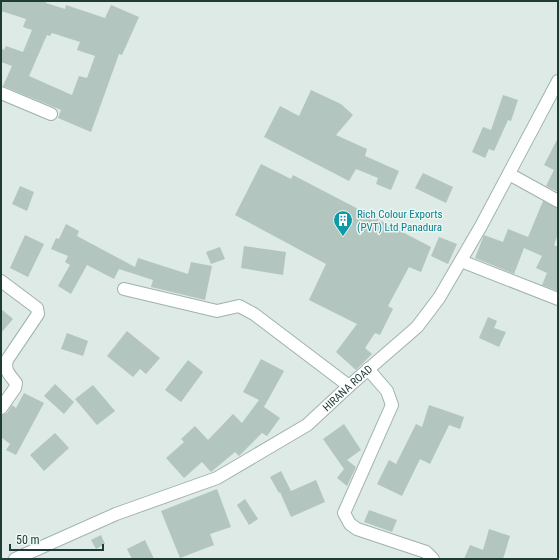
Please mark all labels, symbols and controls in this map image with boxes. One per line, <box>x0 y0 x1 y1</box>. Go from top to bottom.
place label: Rich Colour Exports (PVT) Ltd Panadura <box>357 208 442 234</box>
building icon: Rich Colour Exports (PVT) Ltd Panadura <box>332 209 354 237</box>
street label: HIRANA ROAD <box>320 363 375 414</box>
scale bar <box>10 526 103 552</box>
text: 50 m <box>16 533 40 547</box>

